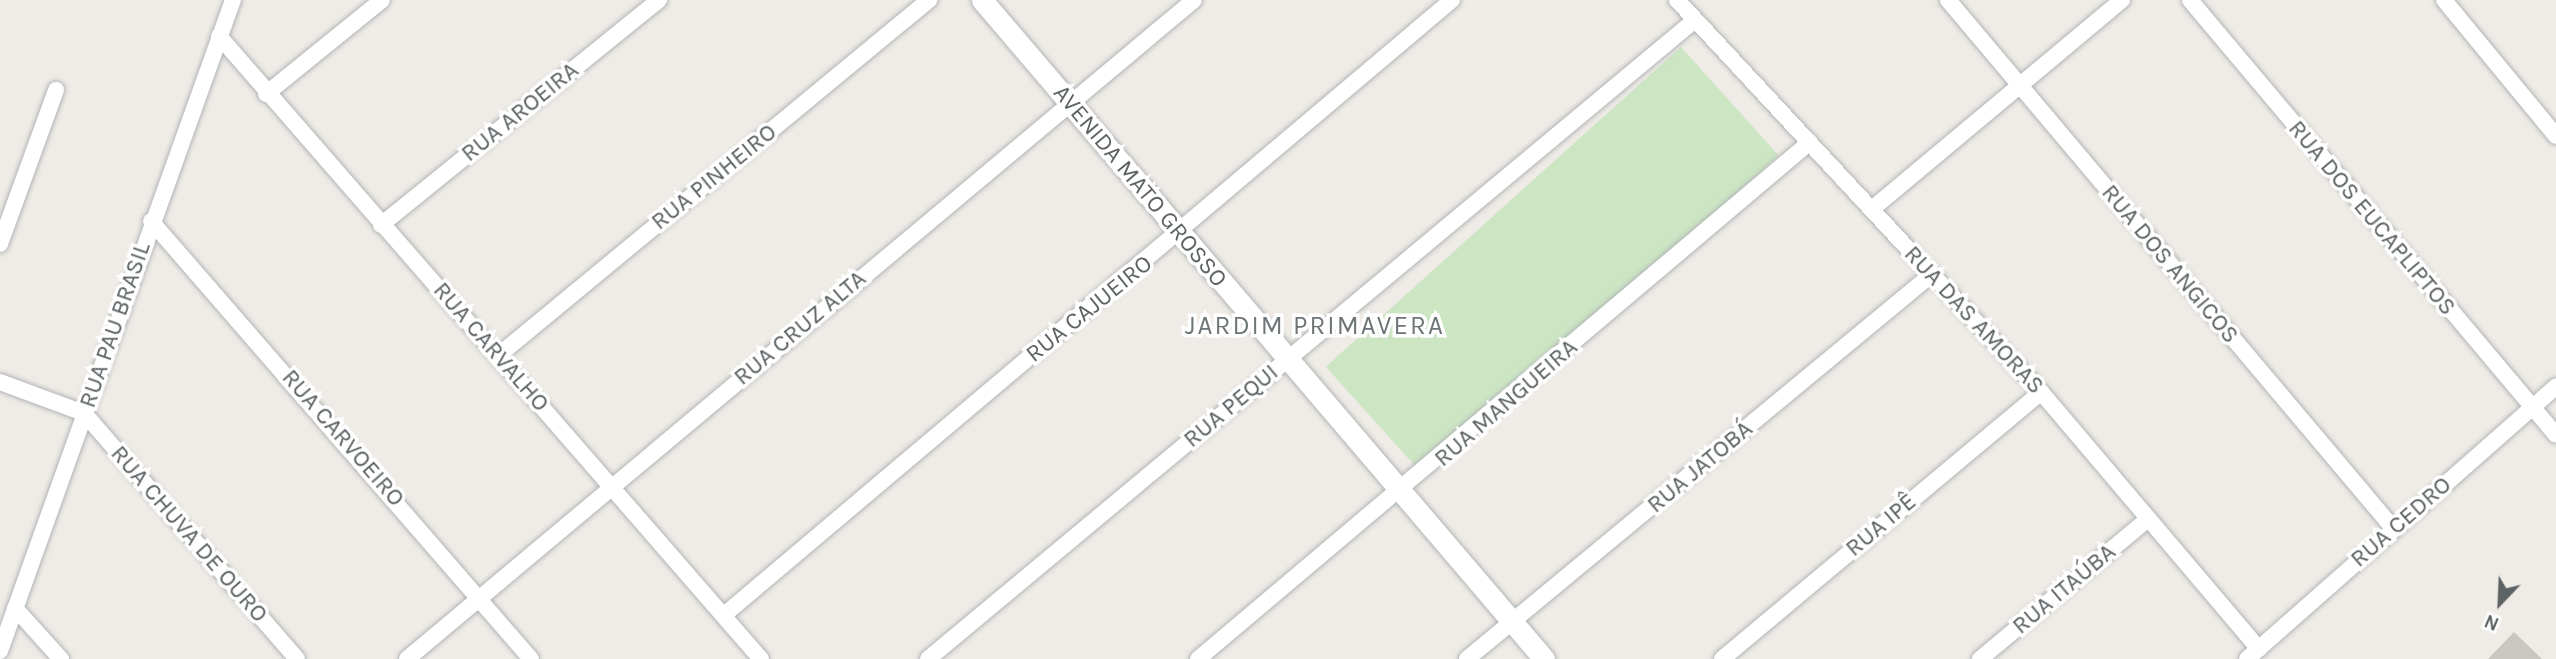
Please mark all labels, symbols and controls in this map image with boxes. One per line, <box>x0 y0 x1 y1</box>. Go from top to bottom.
street label: RUA AROEIRA <box>456 56 584 168</box>
street label: AVENIDA MATO GROSSO <box>1047 79 1233 293</box>
street label: RUA DOS EUCAPLIPTOS <box>2282 115 2462 321</box>
street label: RUA PINHEIRO <box>646 118 782 236</box>
street label: RUA DOS ANGICOS <box>2095 179 2245 349</box>
street label: RUA PAU BRASIL <box>73 238 157 412</box>
street label: RUA DAS AMORAS <box>1898 240 2050 400</box>
street label: RUA CAJUEIRO <box>1020 249 1158 369</box>
street label: RUA CRUZ ALTA <box>728 264 872 392</box>
street label: RUA CARVALHO <box>427 276 555 418</box>
district label: JARDIM PRIMAVERA <box>1187 310 1443 342</box>
street label: RUA MANGUEIRA <box>1429 333 1583 473</box>
street label: RUA PEQUI <box>1178 358 1284 454</box>
street label: RUA CARVOEIRO <box>276 364 410 512</box>
street label: RUA JATOBÁ <box>1642 415 1758 519</box>
street label: RUA CHUVA DE OURO <box>104 440 274 628</box>
street label: RUA CEDRO <box>2345 470 2457 574</box>
street label: RUA IPÊ <box>1840 487 1922 563</box>
street label: RUA ITAÚBA <box>2007 538 2121 640</box>
north arrow <box>2465 568 2535 638</box>
text: N <box>2481 610 2502 635</box>

